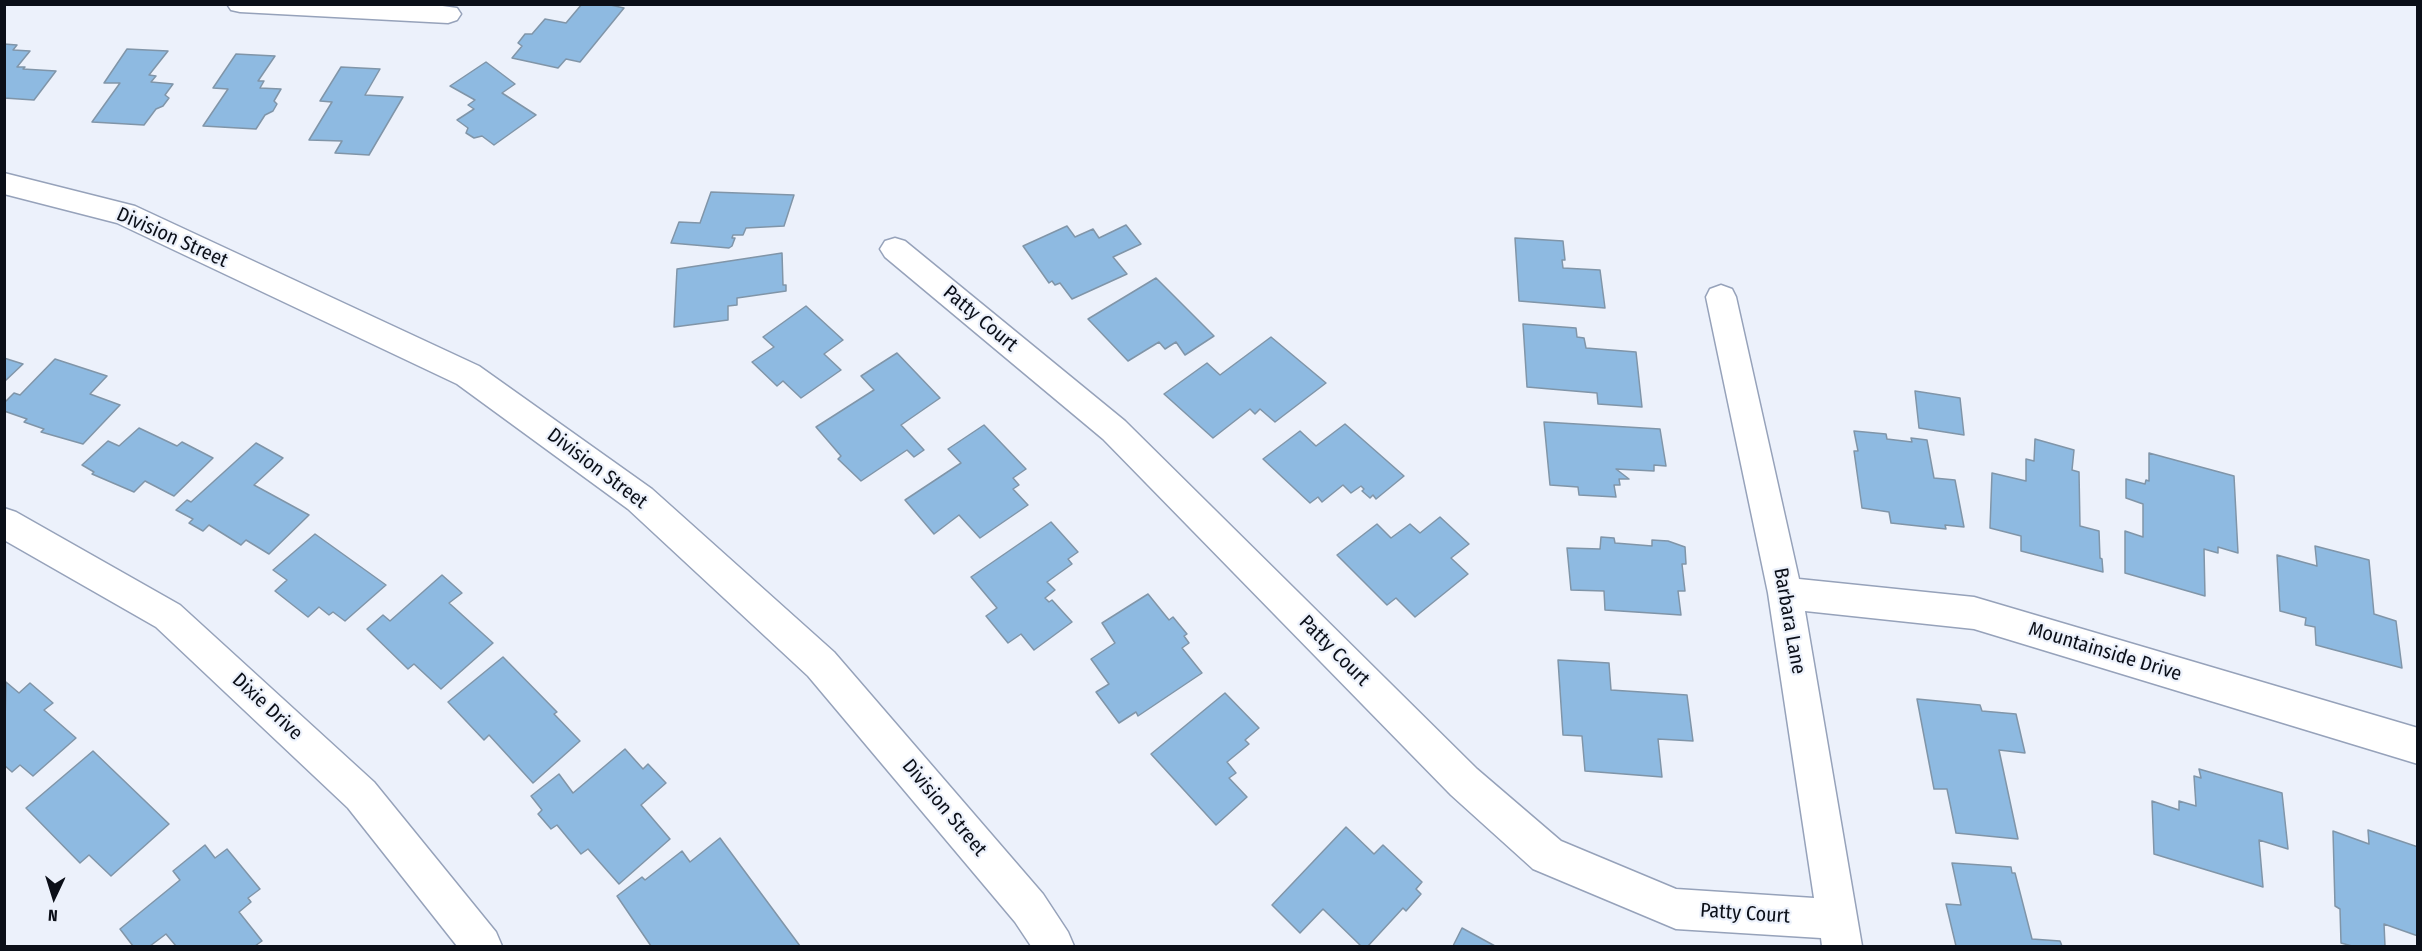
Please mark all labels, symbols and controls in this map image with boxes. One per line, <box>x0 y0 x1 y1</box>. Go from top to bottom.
street label: Division Street <box>113 203 231 273</box>
street label: Patty Court <box>938 281 1022 357</box>
street label: Division Street <box>542 424 652 514</box>
street label: Barbara Lane <box>1768 566 1810 676</box>
street label: Patty Court <box>1294 611 1374 691</box>
street label: Mountainside Drive <box>2026 617 2184 687</box>
street label: Dixie Drive <box>227 668 307 746</box>
street label: Division Street <box>897 755 991 861</box>
north arrow <box>24 867 84 927</box>
street label: Patty Court <box>1699 899 1791 929</box>
text: N <box>47 906 58 925</box>

